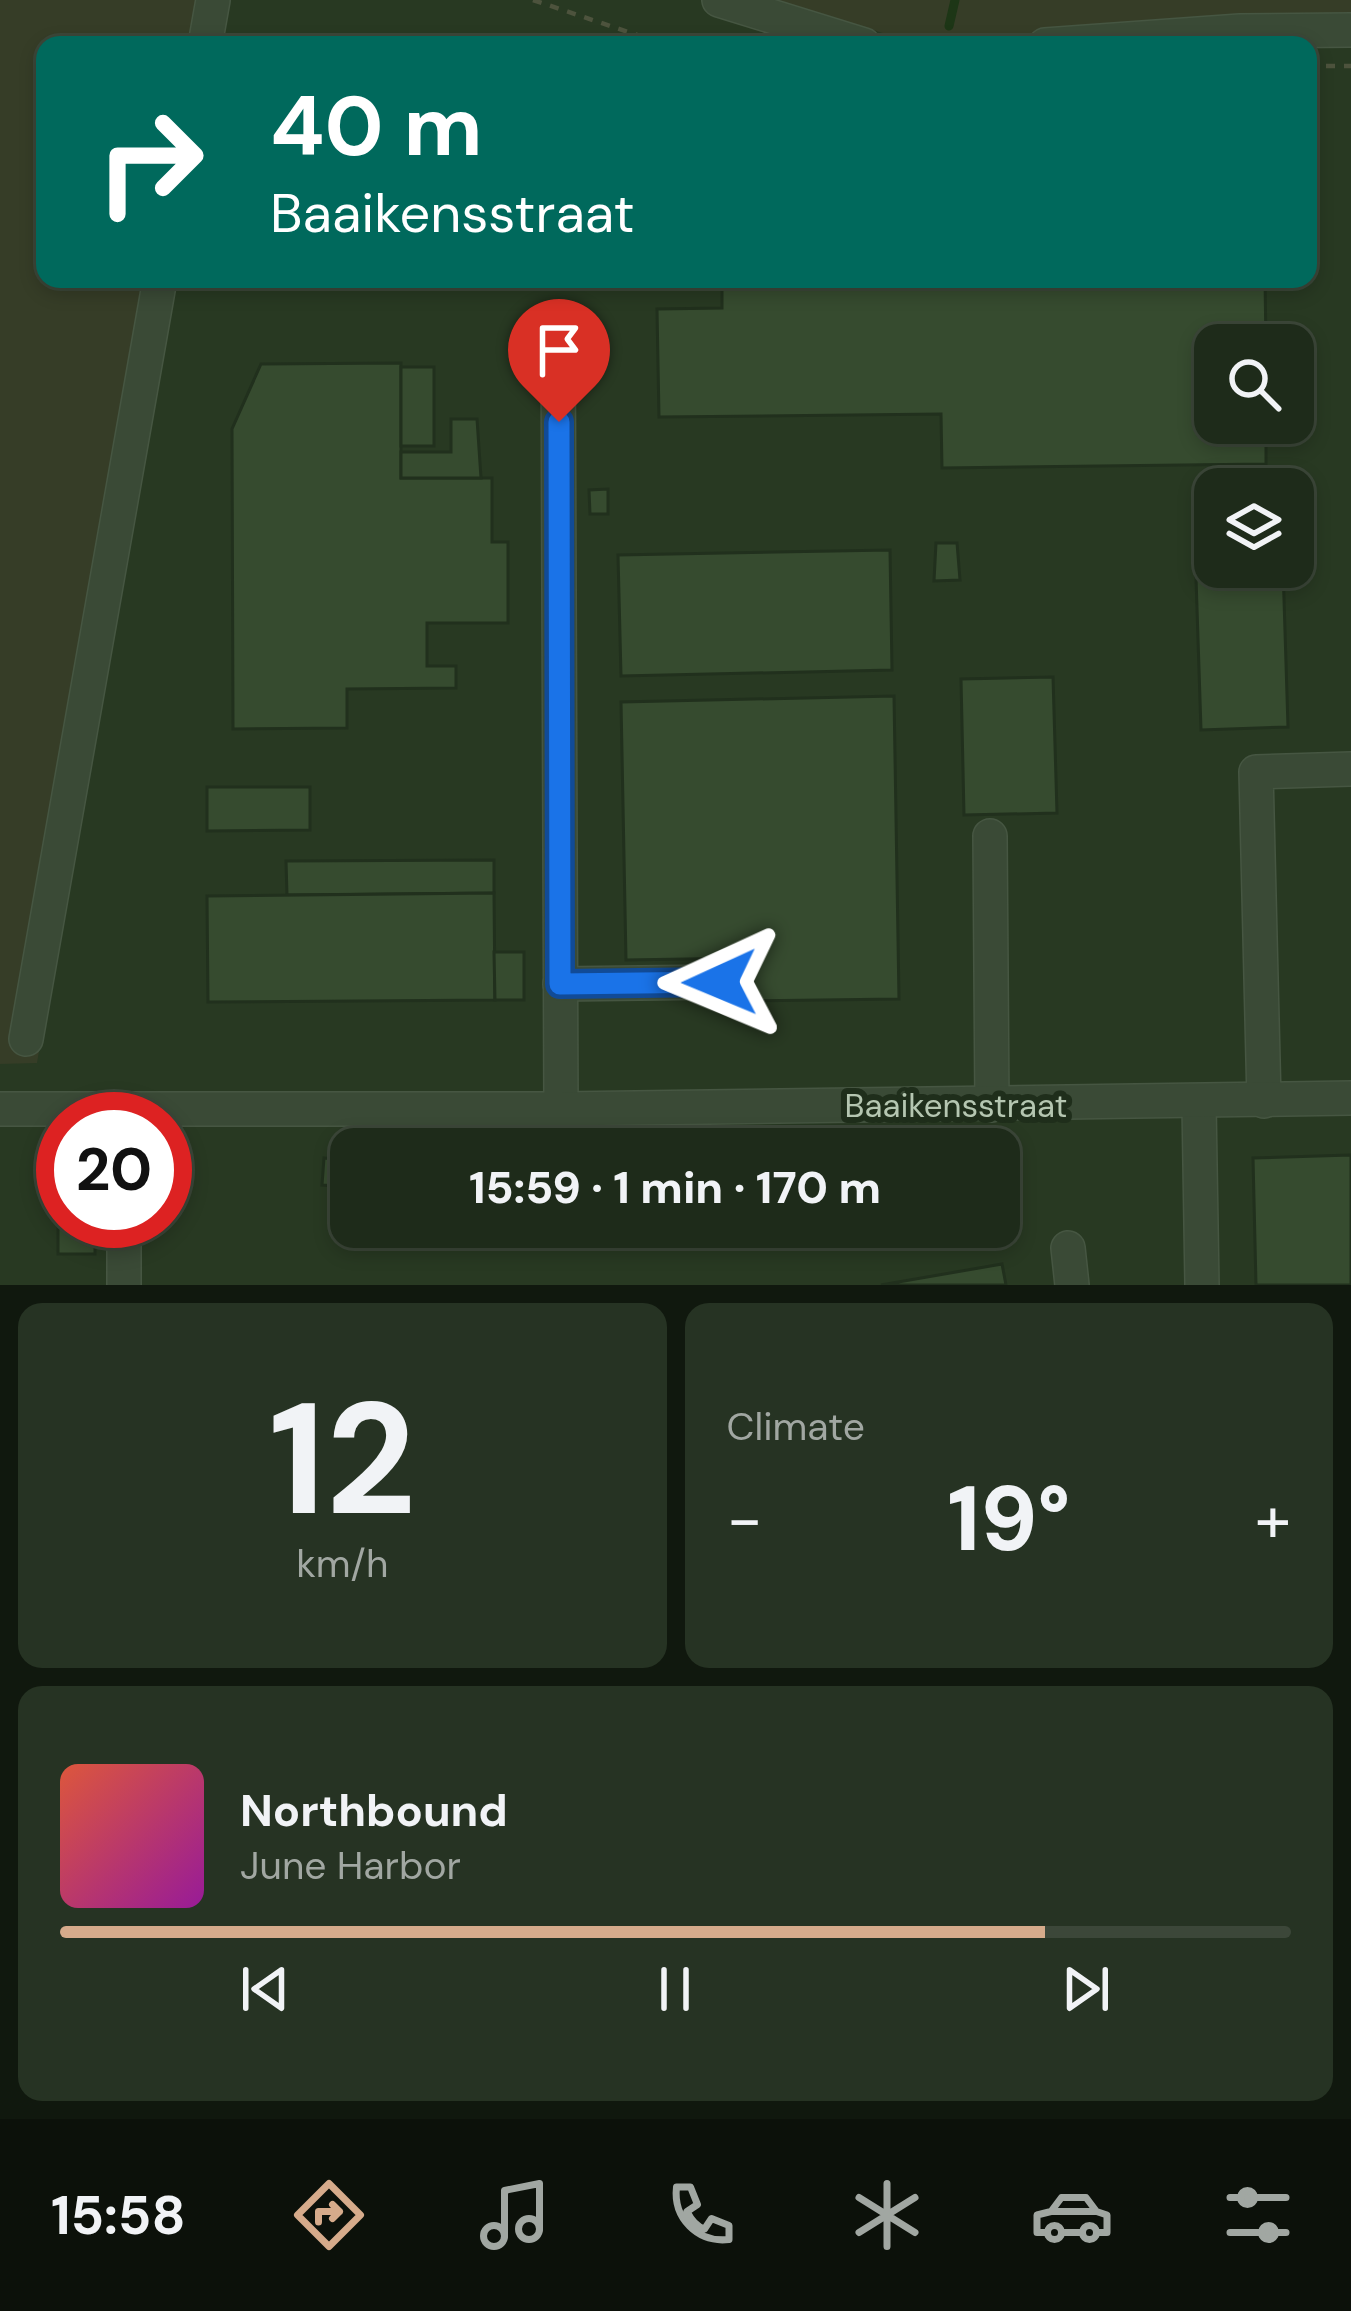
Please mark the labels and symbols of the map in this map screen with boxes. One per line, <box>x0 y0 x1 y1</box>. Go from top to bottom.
pin <box>508 299 610 422</box>
position arrow <box>657 919 783 1045</box>
street label: Baaikensstraat <box>845 1084 1067 1127</box>
speed limit sign: 20 <box>36 1092 192 1248</box>

